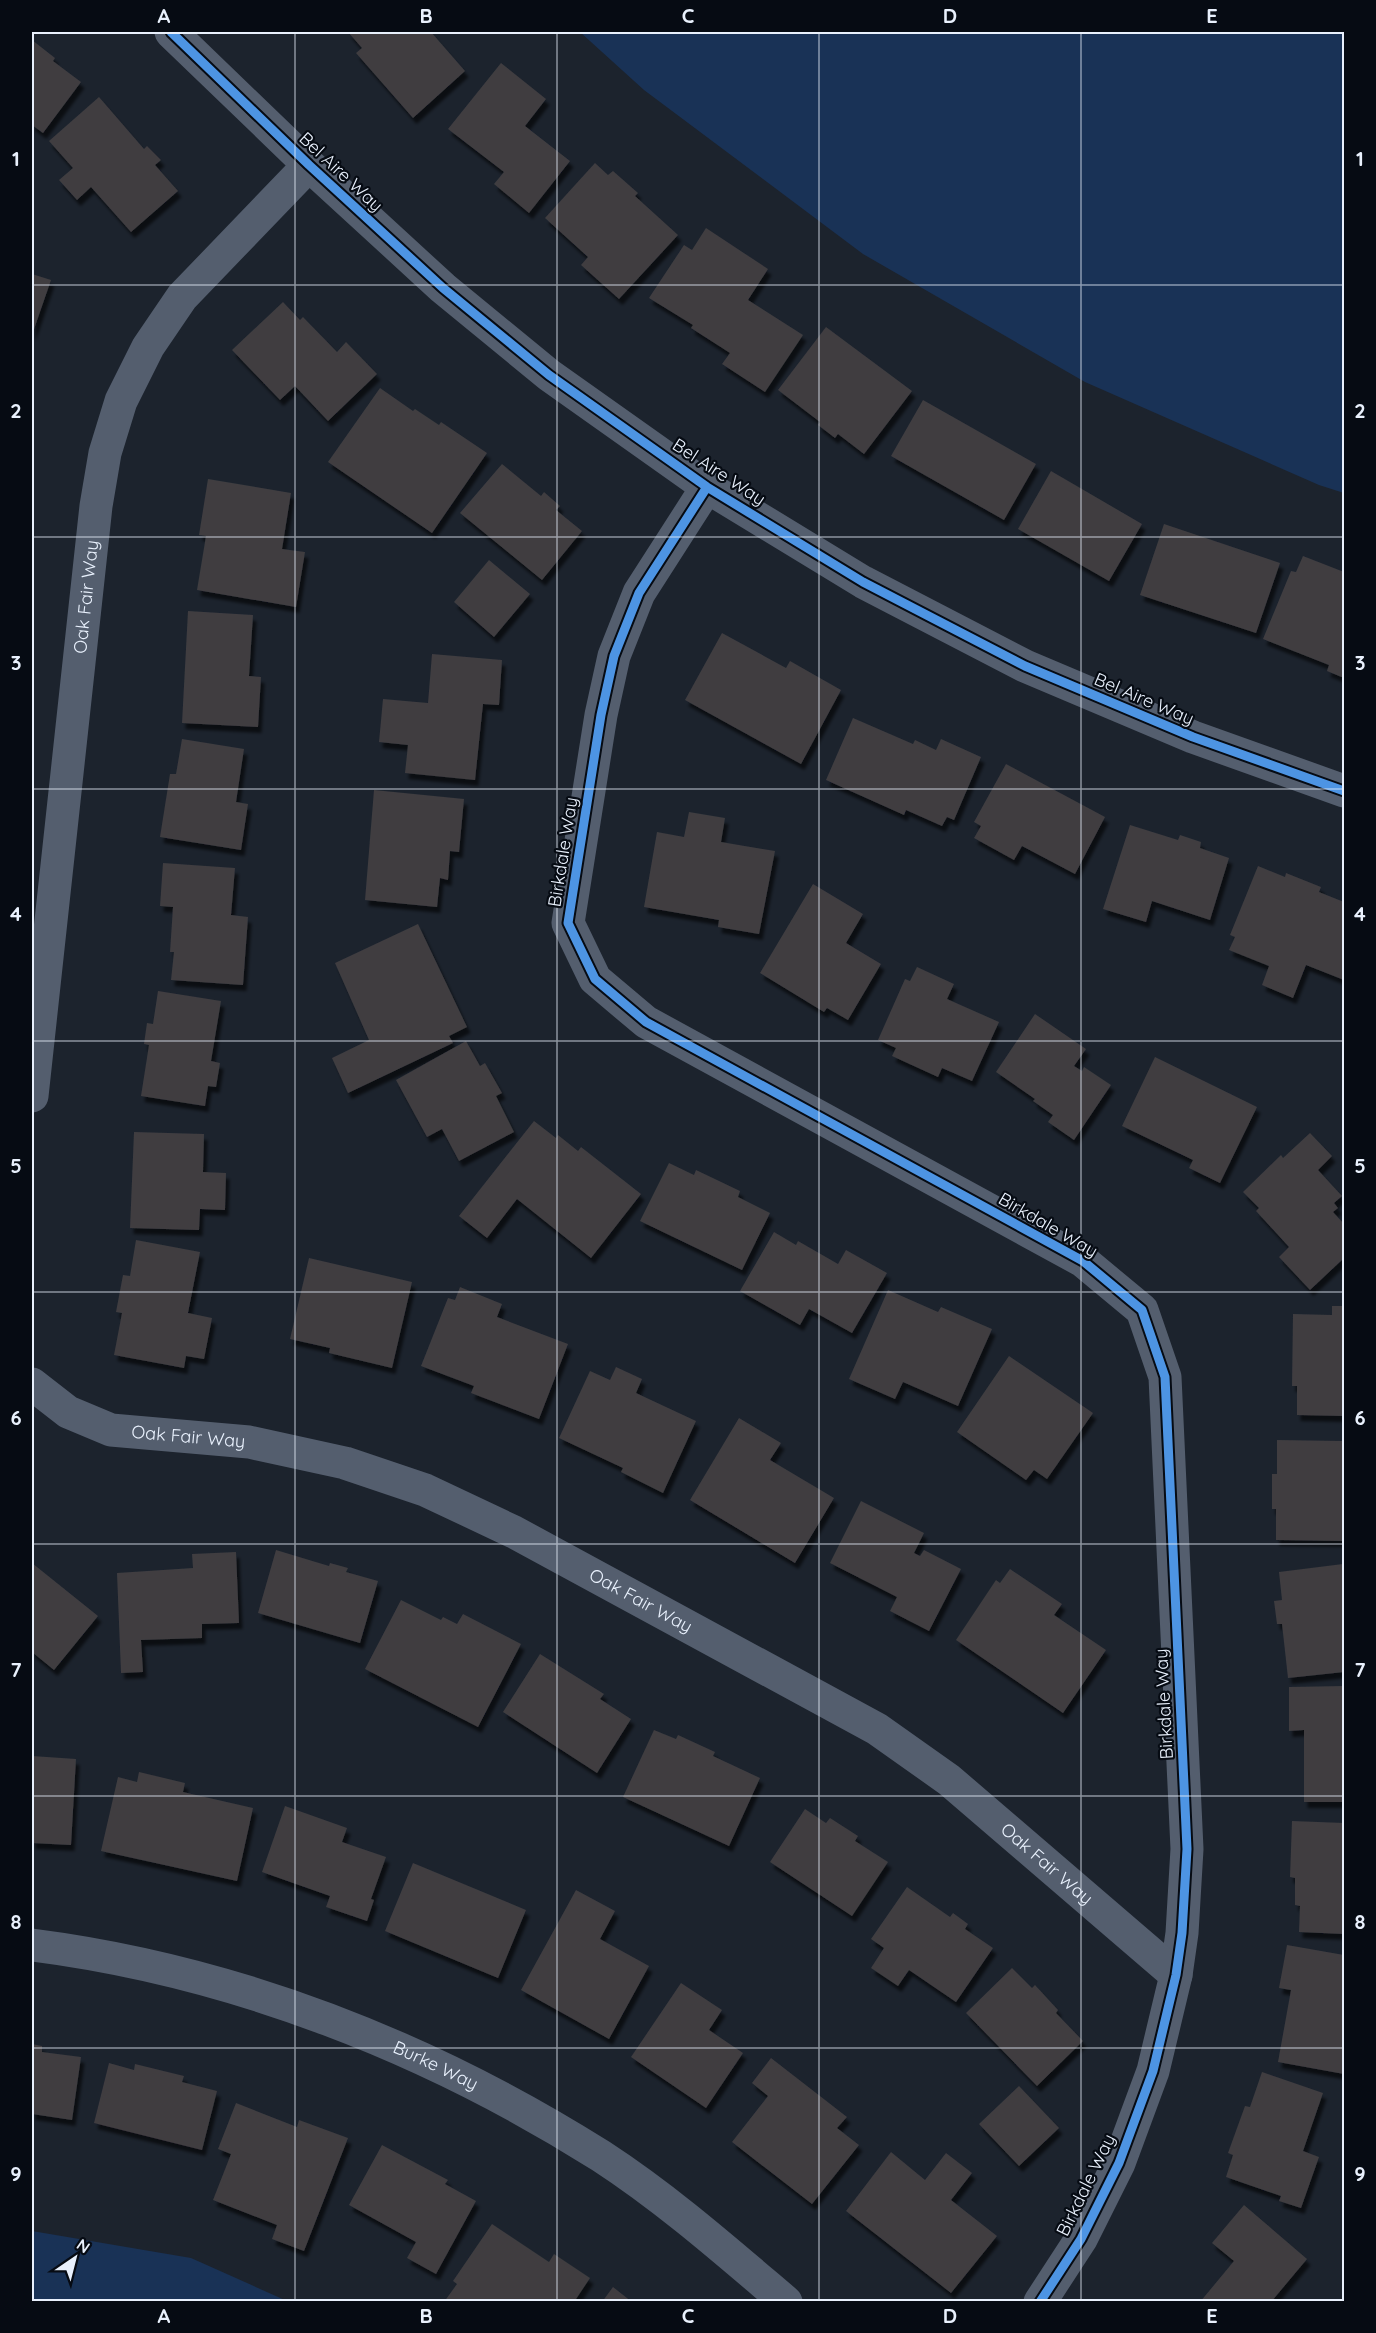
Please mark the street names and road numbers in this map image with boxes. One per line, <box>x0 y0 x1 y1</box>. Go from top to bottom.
street label: Bel Aire Way <box>295 127 388 216</box>
street label: Bel Aire Way <box>668 433 770 510</box>
street label: Oak Fair Way <box>68 539 103 655</box>
street label: Bel Aire Way <box>1091 667 1198 730</box>
street label: Birkdale Way <box>542 795 583 909</box>
street label: Birkdale Way <box>994 1187 1102 1262</box>
street label: Oak Fair Way <box>131 1420 246 1453</box>
street label: Oak Fair Way <box>585 1563 697 1638</box>
street label: Birkdale Way <box>1149 1648 1178 1760</box>
street label: Oak Fair Way <box>996 1818 1098 1910</box>
street label: Burke Way <box>390 2035 482 2095</box>
street label: Birkdale Way <box>1051 2130 1120 2240</box>

